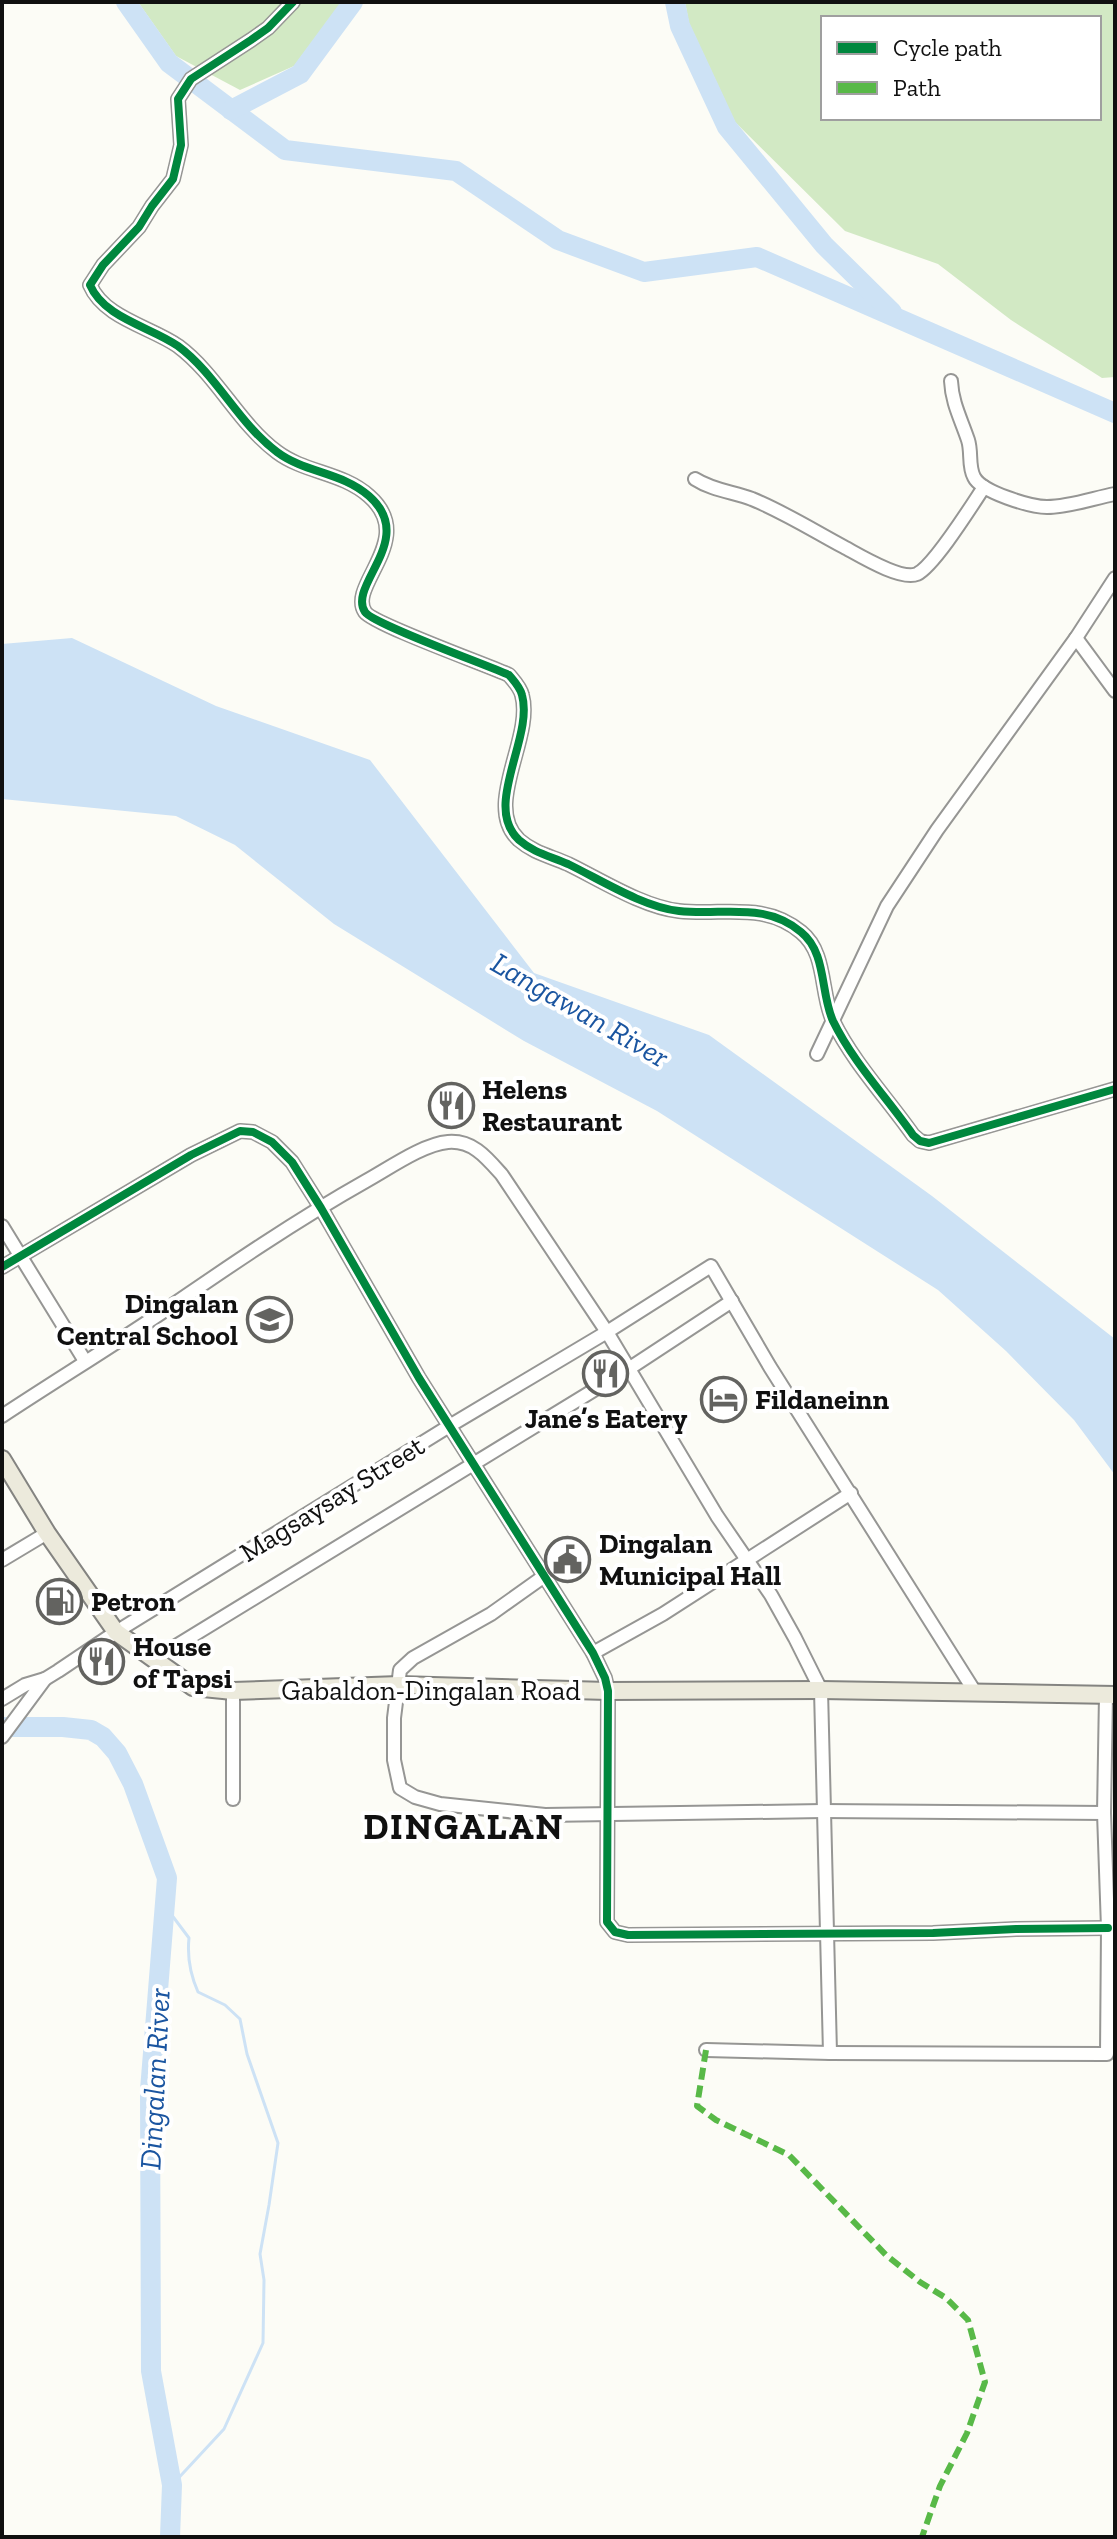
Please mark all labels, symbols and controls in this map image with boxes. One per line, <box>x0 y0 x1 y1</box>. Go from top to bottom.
legend <box>821 16 1101 120</box>
text: Cycle path <box>893 33 1002 62</box>
text: Path <box>893 73 941 102</box>
water label: Langawan River <box>485 945 676 1076</box>
place label: Helens Restaurant <box>482 1073 623 1138</box>
restaurant icon: Helens Restaurant <box>427 1081 475 1129</box>
place label: Dingalan Central School <box>57 1287 238 1352</box>
school or university icon: Dingalan Central School <box>245 1295 293 1343</box>
restaurant icon: Jane’s Eatery <box>582 1349 630 1397</box>
hotel icon: Fildaneinn <box>700 1375 748 1423</box>
place label: Fildaneinn <box>755 1383 889 1416</box>
place label: Jane’s Eatery <box>525 1402 688 1435</box>
street label: Magsaysay Street <box>234 1429 431 1569</box>
place label: Dingalan Municipal Hall <box>599 1527 781 1592</box>
public building icon: Dingalan Municipal Hall <box>544 1535 592 1583</box>
fuel station icon: Petron <box>36 1577 84 1625</box>
place label: Petron <box>91 1585 176 1618</box>
place label: House of Tapsi <box>133 1630 232 1695</box>
restaurant icon: House of Tapsi <box>78 1638 126 1686</box>
street label: Gabaldon-Dingalan Road <box>281 1674 581 1707</box>
district label: DINGALAN <box>363 1805 565 1848</box>
water label: Dingalan River <box>132 1987 178 2171</box>

